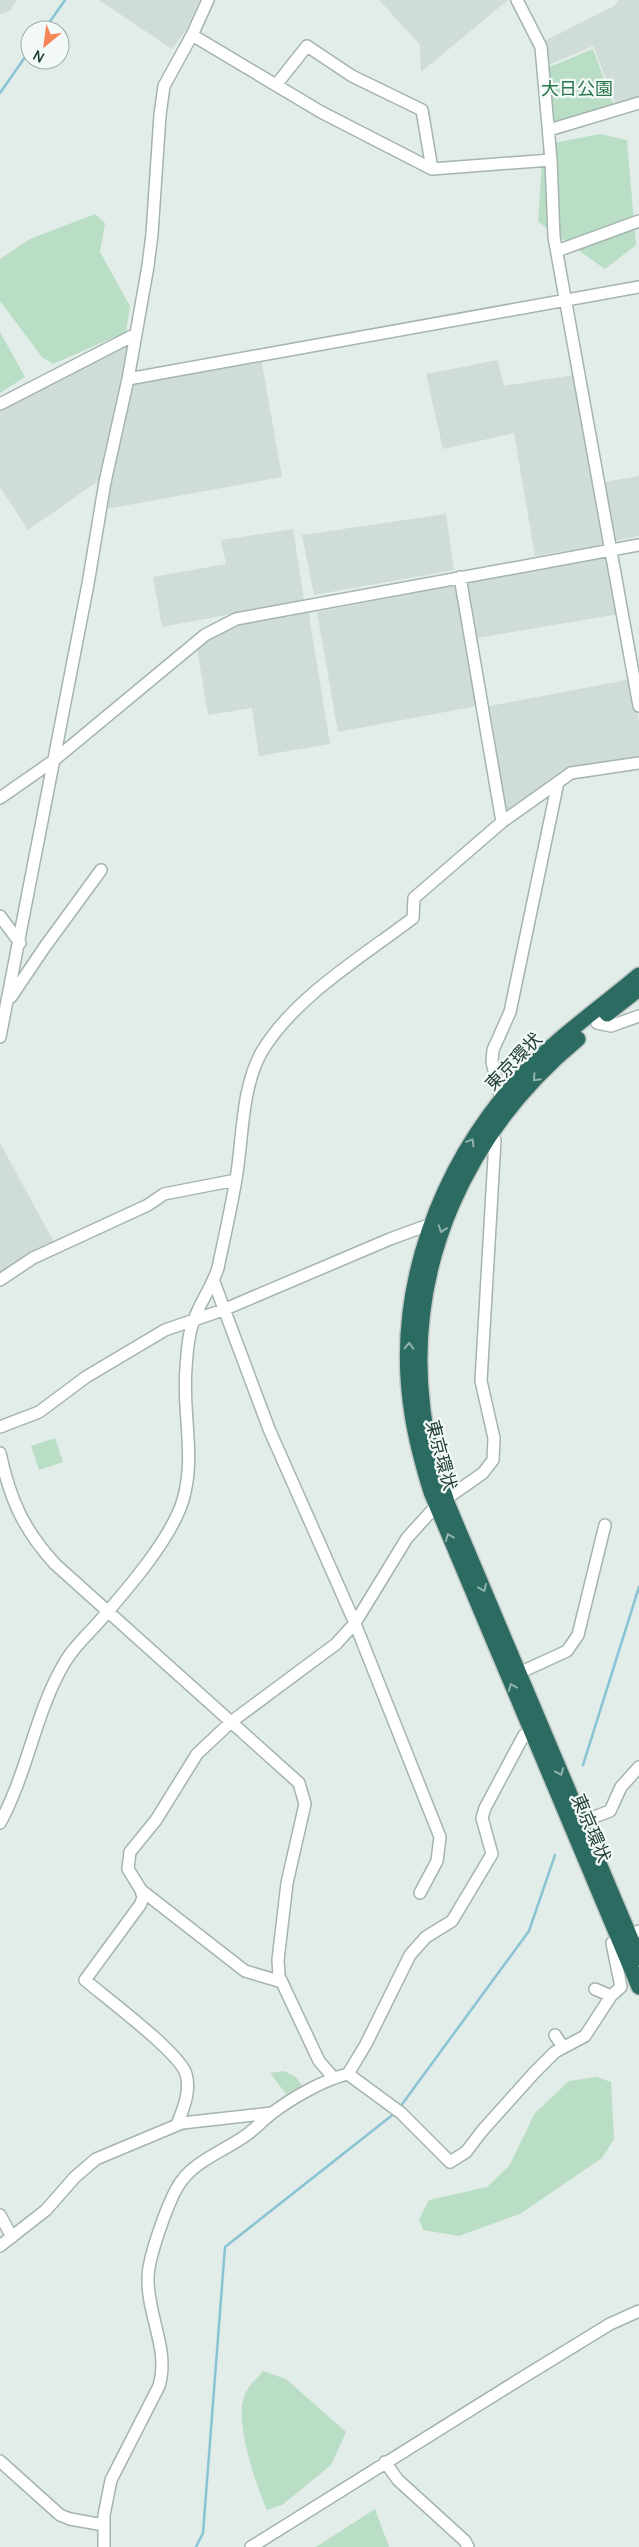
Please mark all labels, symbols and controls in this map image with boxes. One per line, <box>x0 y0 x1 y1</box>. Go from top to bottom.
north arrow <box>20 20 70 70</box>
text: N <box>29 46 47 68</box>
park label: 大日公園 <box>541 76 613 100</box>
street label: 東京環状 <box>479 1027 547 1095</box>
one-way arrow <box>533 1072 542 1081</box>
one-way arrow <box>464 1139 474 1148</box>
one-way arrow <box>437 1224 447 1233</box>
one-way arrow <box>404 1341 414 1349</box>
street label: 東京環状 <box>421 1417 463 1493</box>
one-way arrow <box>445 1533 455 1542</box>
one-way arrow <box>477 1584 487 1592</box>
one-way arrow <box>507 1683 518 1692</box>
one-way arrow <box>554 1767 565 1776</box>
street label: 東京環状 <box>567 1790 617 1866</box>

